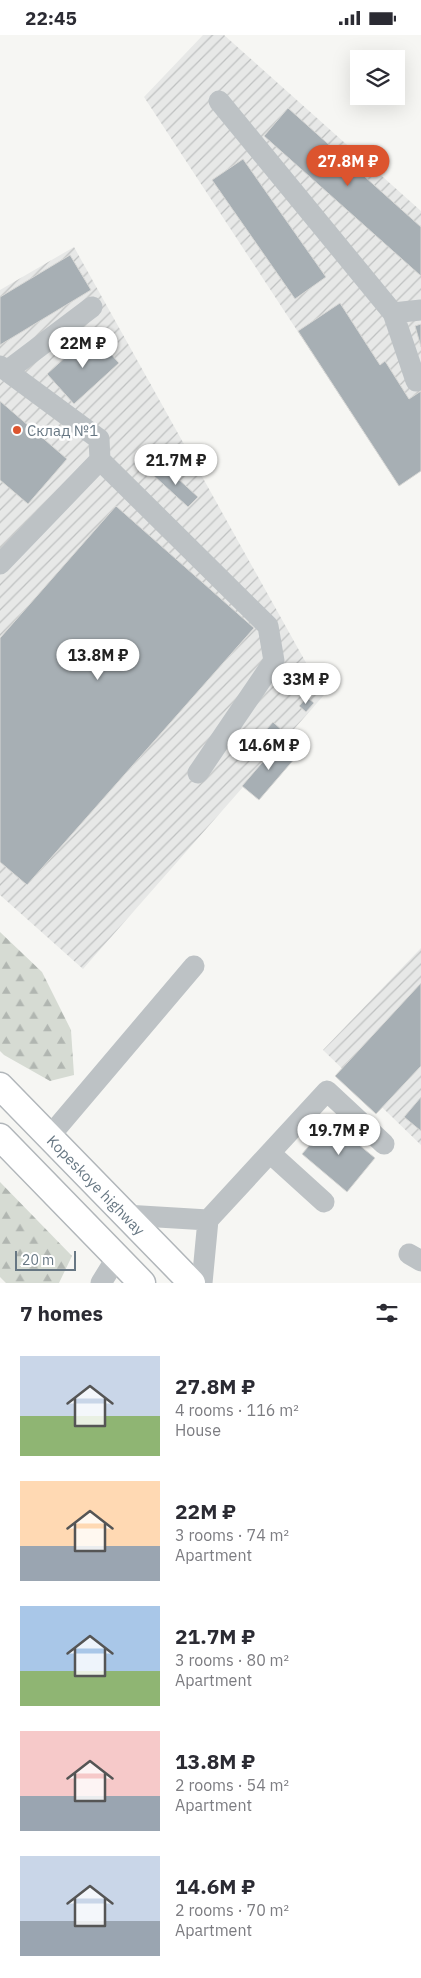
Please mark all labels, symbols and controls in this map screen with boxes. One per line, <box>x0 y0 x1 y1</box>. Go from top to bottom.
text: 22:45 <box>25 6 77 30</box>
map controls <box>350 50 405 105</box>
button: layers <box>350 50 405 105</box>
pin: 27.8M ₽ <box>302 145 394 187</box>
text: 27.8M ₽ <box>317 151 379 171</box>
pin: 22M ₽ <box>48 327 118 369</box>
text: 22M ₽ <box>60 333 106 353</box>
place label: Склад №1 <box>27 421 98 440</box>
marker: Склад №1 <box>11 424 23 436</box>
pin: 21.7M ₽ <box>130 443 222 486</box>
text: 21.7M ₽ <box>145 450 207 470</box>
pin: 13.8M ₽ <box>52 639 144 681</box>
text: 13.8M ₽ <box>67 645 129 665</box>
pin: 33M ₽ <box>271 663 341 705</box>
text: 33M ₽ <box>283 669 329 689</box>
pin: 14.6M ₽ <box>223 729 315 771</box>
text: 14.6M ₽ <box>238 735 300 755</box>
pin: 19.7M ₽ <box>293 1113 385 1156</box>
text: 19.7M ₽ <box>308 1120 370 1140</box>
street label: Kopeskoye highway <box>43 1131 150 1239</box>
scale bar <box>15 1248 76 1271</box>
text: 20 m <box>22 1251 54 1269</box>
text: 7 homes <box>20 1299 103 1327</box>
icon: filters <box>373 1299 401 1327</box>
text: 27.8M ₽ <box>175 1372 255 1400</box>
icon: home <box>60 1376 120 1436</box>
text: 4 rooms · 116 m² <box>175 1400 299 1420</box>
text: House <box>175 1420 221 1440</box>
text: 22M ₽ <box>175 1497 236 1525</box>
icon: home <box>60 1501 120 1561</box>
text: 3 rooms · 74 m² <box>175 1525 289 1545</box>
text: Apartment <box>175 1545 252 1565</box>
text: 21.7M ₽ <box>175 1622 255 1650</box>
icon: home <box>60 1626 120 1686</box>
text: 3 rooms · 80 m² <box>175 1650 289 1670</box>
text: Apartment <box>175 1670 252 1690</box>
text: 13.8M ₽ <box>175 1747 255 1775</box>
icon: home <box>60 1751 120 1811</box>
text: 2 rooms · 54 m² <box>175 1775 289 1795</box>
text: Apartment <box>175 1795 252 1815</box>
text: 14.6M ₽ <box>175 1872 255 1900</box>
icon: home <box>60 1876 120 1936</box>
text: 2 rooms · 70 m² <box>175 1900 289 1920</box>
text: Apartment <box>175 1920 252 1940</box>

